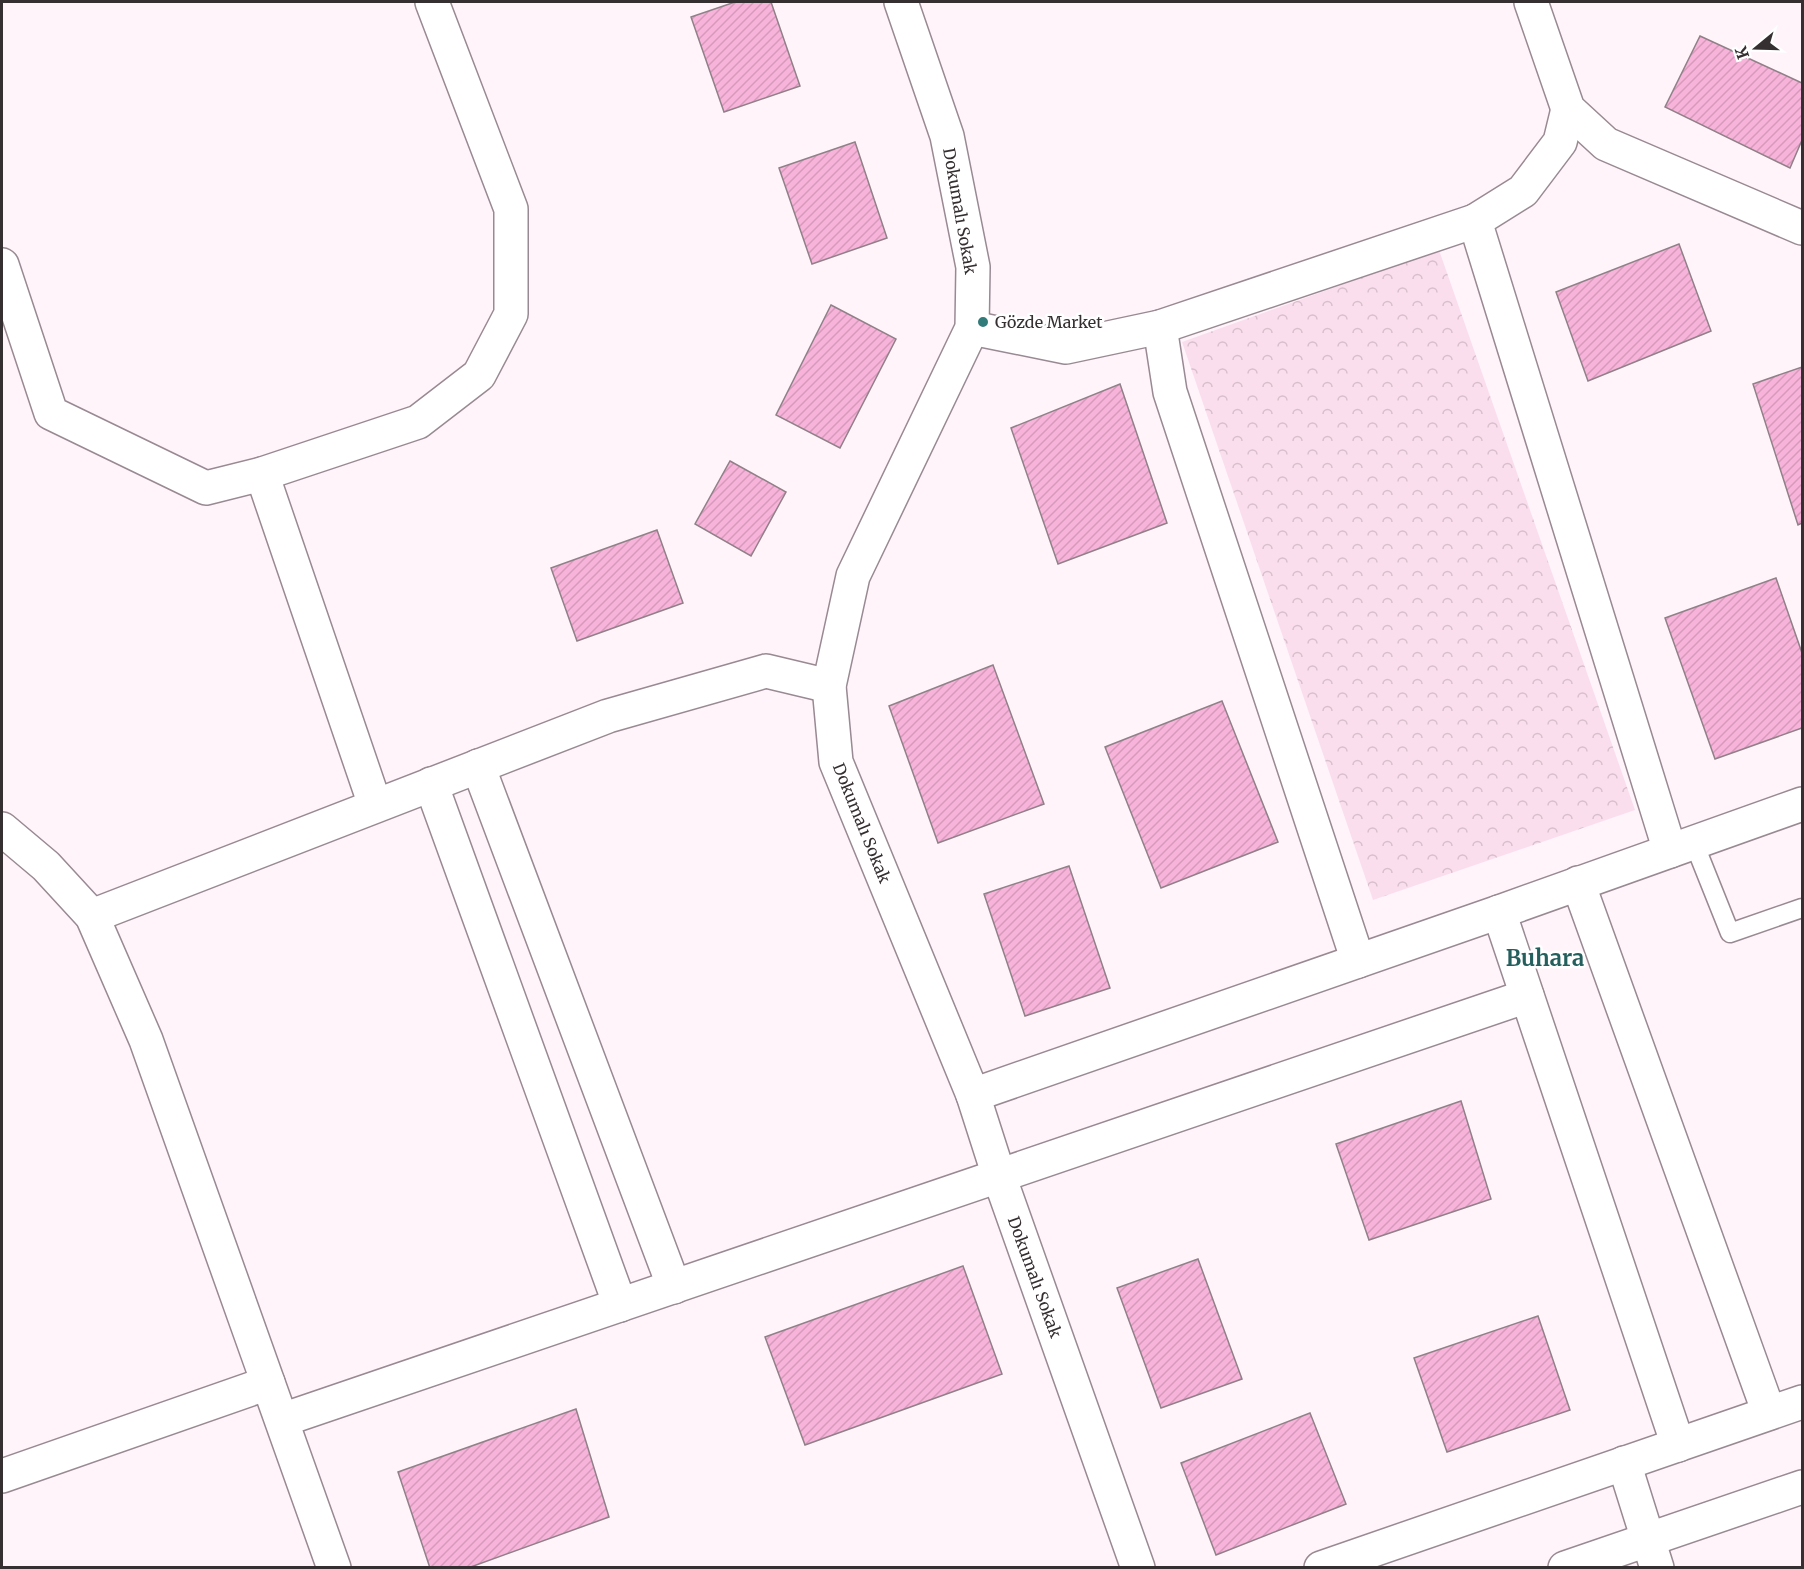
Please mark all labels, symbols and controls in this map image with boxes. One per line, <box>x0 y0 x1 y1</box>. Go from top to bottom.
north arrow <box>1726 18 1786 78</box>
text: K <box>1730 44 1753 62</box>
street label: Dokumalı Sokak <box>939 146 981 277</box>
place label: Gözde Market <box>995 312 1103 332</box>
marker: Gözde Market <box>976 315 990 329</box>
street label: Dokumalı Sokak <box>829 760 896 887</box>
district label: Buhara <box>1506 944 1584 972</box>
street label: Dokumalı Sokak <box>1004 1214 1067 1341</box>

